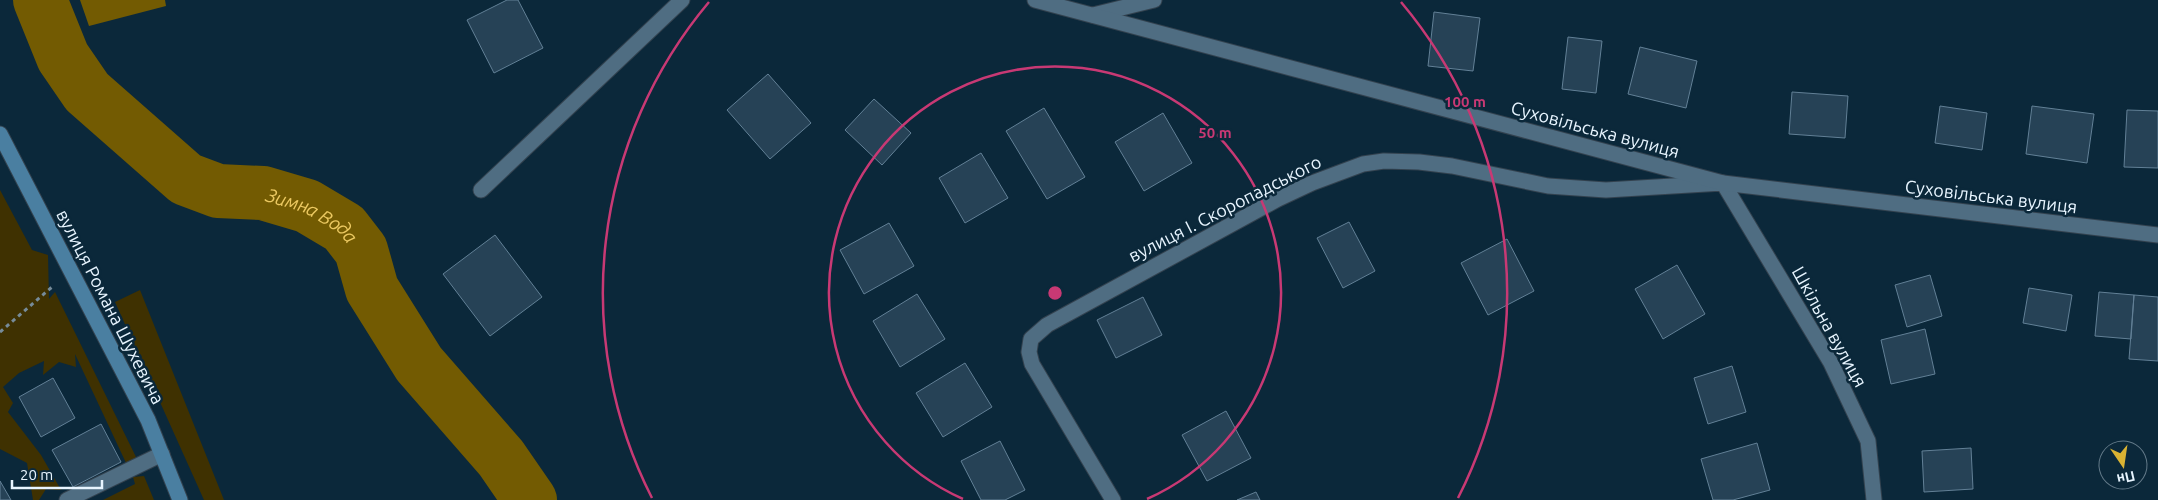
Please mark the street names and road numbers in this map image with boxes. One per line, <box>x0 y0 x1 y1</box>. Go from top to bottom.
street label: Суховільська вулиця <box>1509 97 1682 161</box>
street label: вулиця І. Скоропадського <box>1125 151 1324 265</box>
street label: Суховільська вулиця <box>1904 176 2078 217</box>
street label: вулиця Романа Шухевича <box>53 206 169 407</box>
street label: Шкільна вулиця <box>1789 263 1871 390</box>

